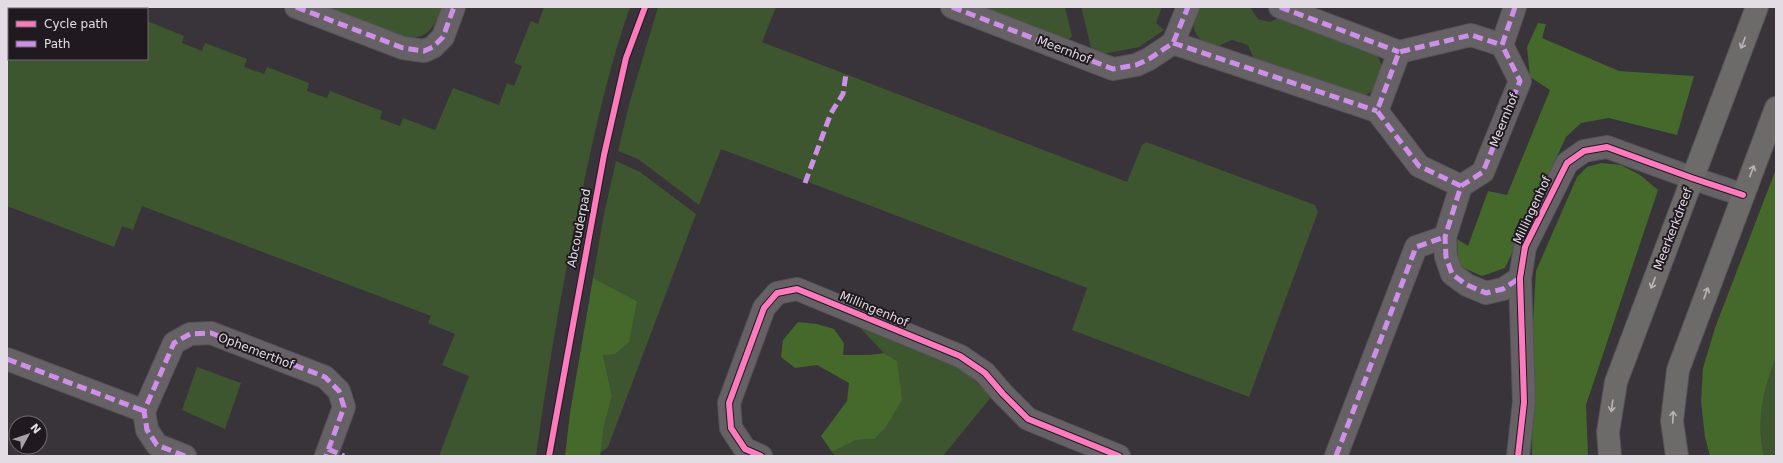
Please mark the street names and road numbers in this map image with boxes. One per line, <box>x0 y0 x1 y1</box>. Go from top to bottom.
street label: Meernhof <box>1035 33 1094 67</box>
street label: Meernhof <box>1487 90 1521 149</box>
street label: Millingenhof <box>1510 173 1554 246</box>
street label: Meerkerkdreef <box>1651 185 1695 272</box>
street label: Abcouderpad <box>565 187 593 269</box>
street label: Millingenhof <box>838 288 911 330</box>
street label: Ophemerthof <box>216 330 297 372</box>

